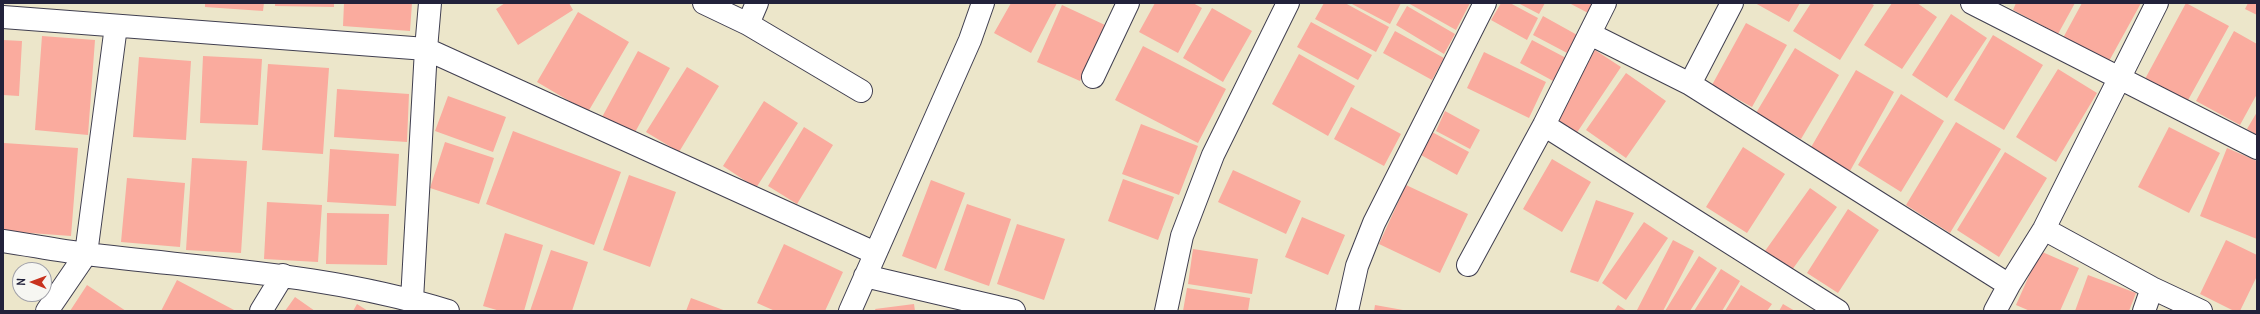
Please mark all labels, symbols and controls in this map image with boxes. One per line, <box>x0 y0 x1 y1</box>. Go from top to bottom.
north arrow <box>12 262 52 302</box>
text: N <box>14 278 28 286</box>

